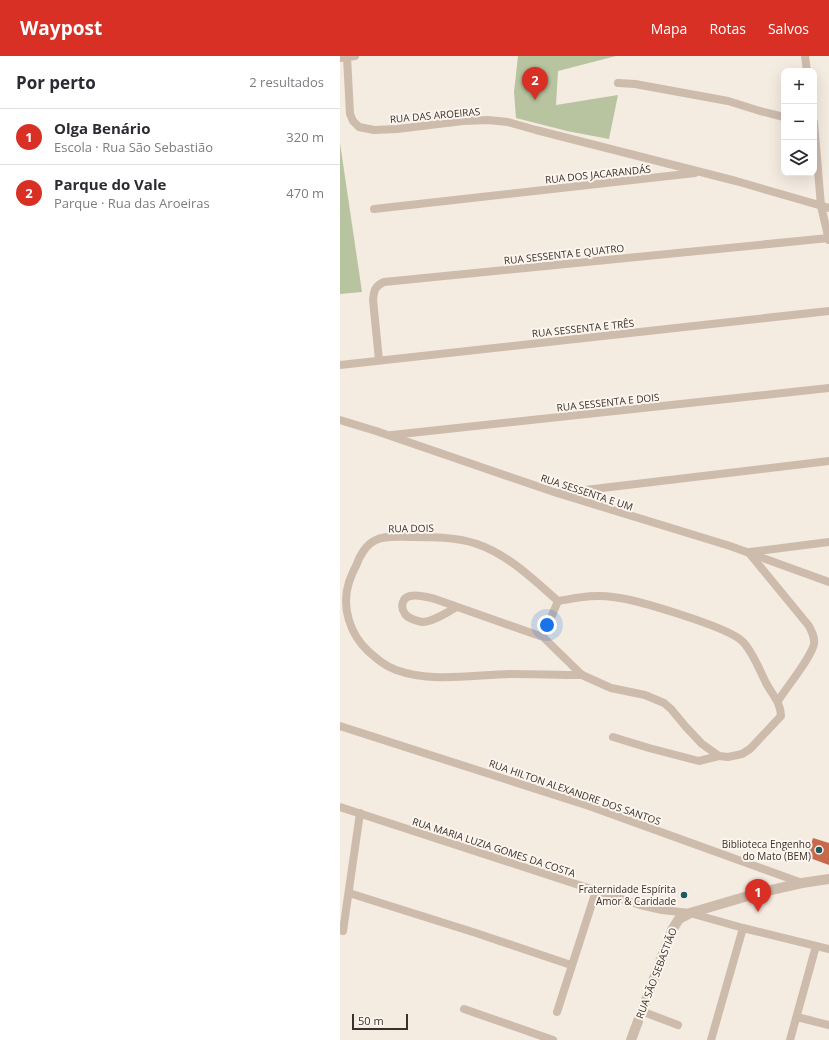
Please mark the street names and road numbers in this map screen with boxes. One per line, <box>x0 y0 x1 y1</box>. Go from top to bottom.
street label: RUA DAS AROEIRAS <box>389 104 481 126</box>
street label: RUA DOS JACARANDÁS <box>544 161 652 187</box>
street label: RUA SESSENTA E QUATRO <box>503 241 625 267</box>
street label: RUA SESSENTA E TRÊS <box>531 316 635 340</box>
street label: RUA SESSENTA E DOIS <box>556 390 660 414</box>
street label: RUA SESSENTA E UM <box>539 470 635 514</box>
street label: RUA DOIS <box>388 521 434 535</box>
street label: RUA HILTON ALEXANDRE DOS SANTOS <box>487 756 663 828</box>
street label: RUA MARIA LUZIA GOMES DA COSTA <box>411 814 578 880</box>
street label: RUA SÃO SEBASTIÃO <box>632 925 680 1020</box>

